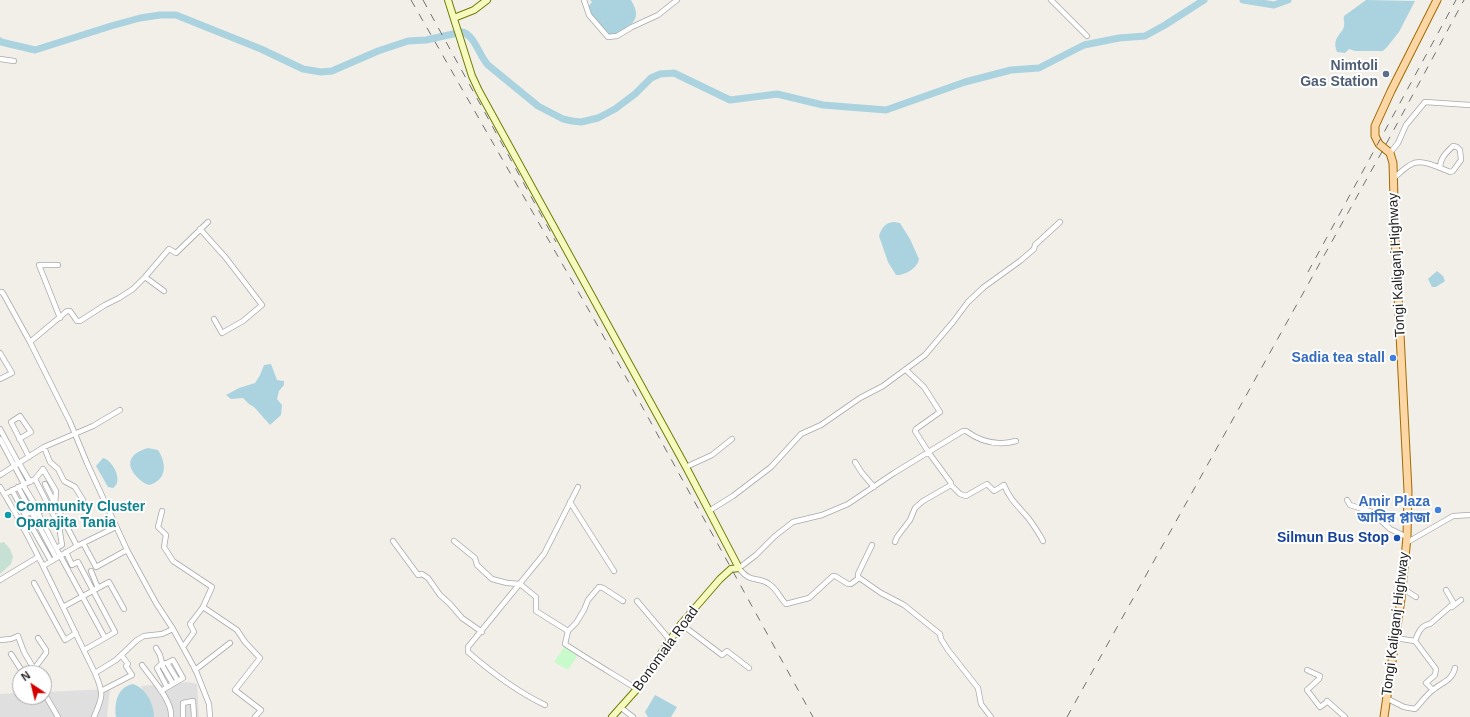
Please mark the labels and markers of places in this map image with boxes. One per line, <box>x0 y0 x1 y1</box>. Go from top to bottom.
place label: Nimtoli Gas Station <box>1300 58 1378 90</box>
marker: Nimtoli Gas Station <box>1381 69 1391 79</box>
place label: Sadia tea stall <box>1292 350 1385 366</box>
marker: Sadia tea stall <box>1388 353 1398 363</box>
place label: Amir Plaza আমির প্লাজা <box>1357 494 1430 526</box>
place label: Community Cluster Oparajita Tania <box>16 499 145 532</box>
marker: Amir Plaza আমির প্লাজা <box>1433 505 1443 515</box>
marker: Community Cluster Oparajita Tania <box>3 510 13 520</box>
place label: Silmun Bus Stop <box>1277 530 1389 546</box>
marker: Silmun Bus Stop <box>1392 533 1402 543</box>

